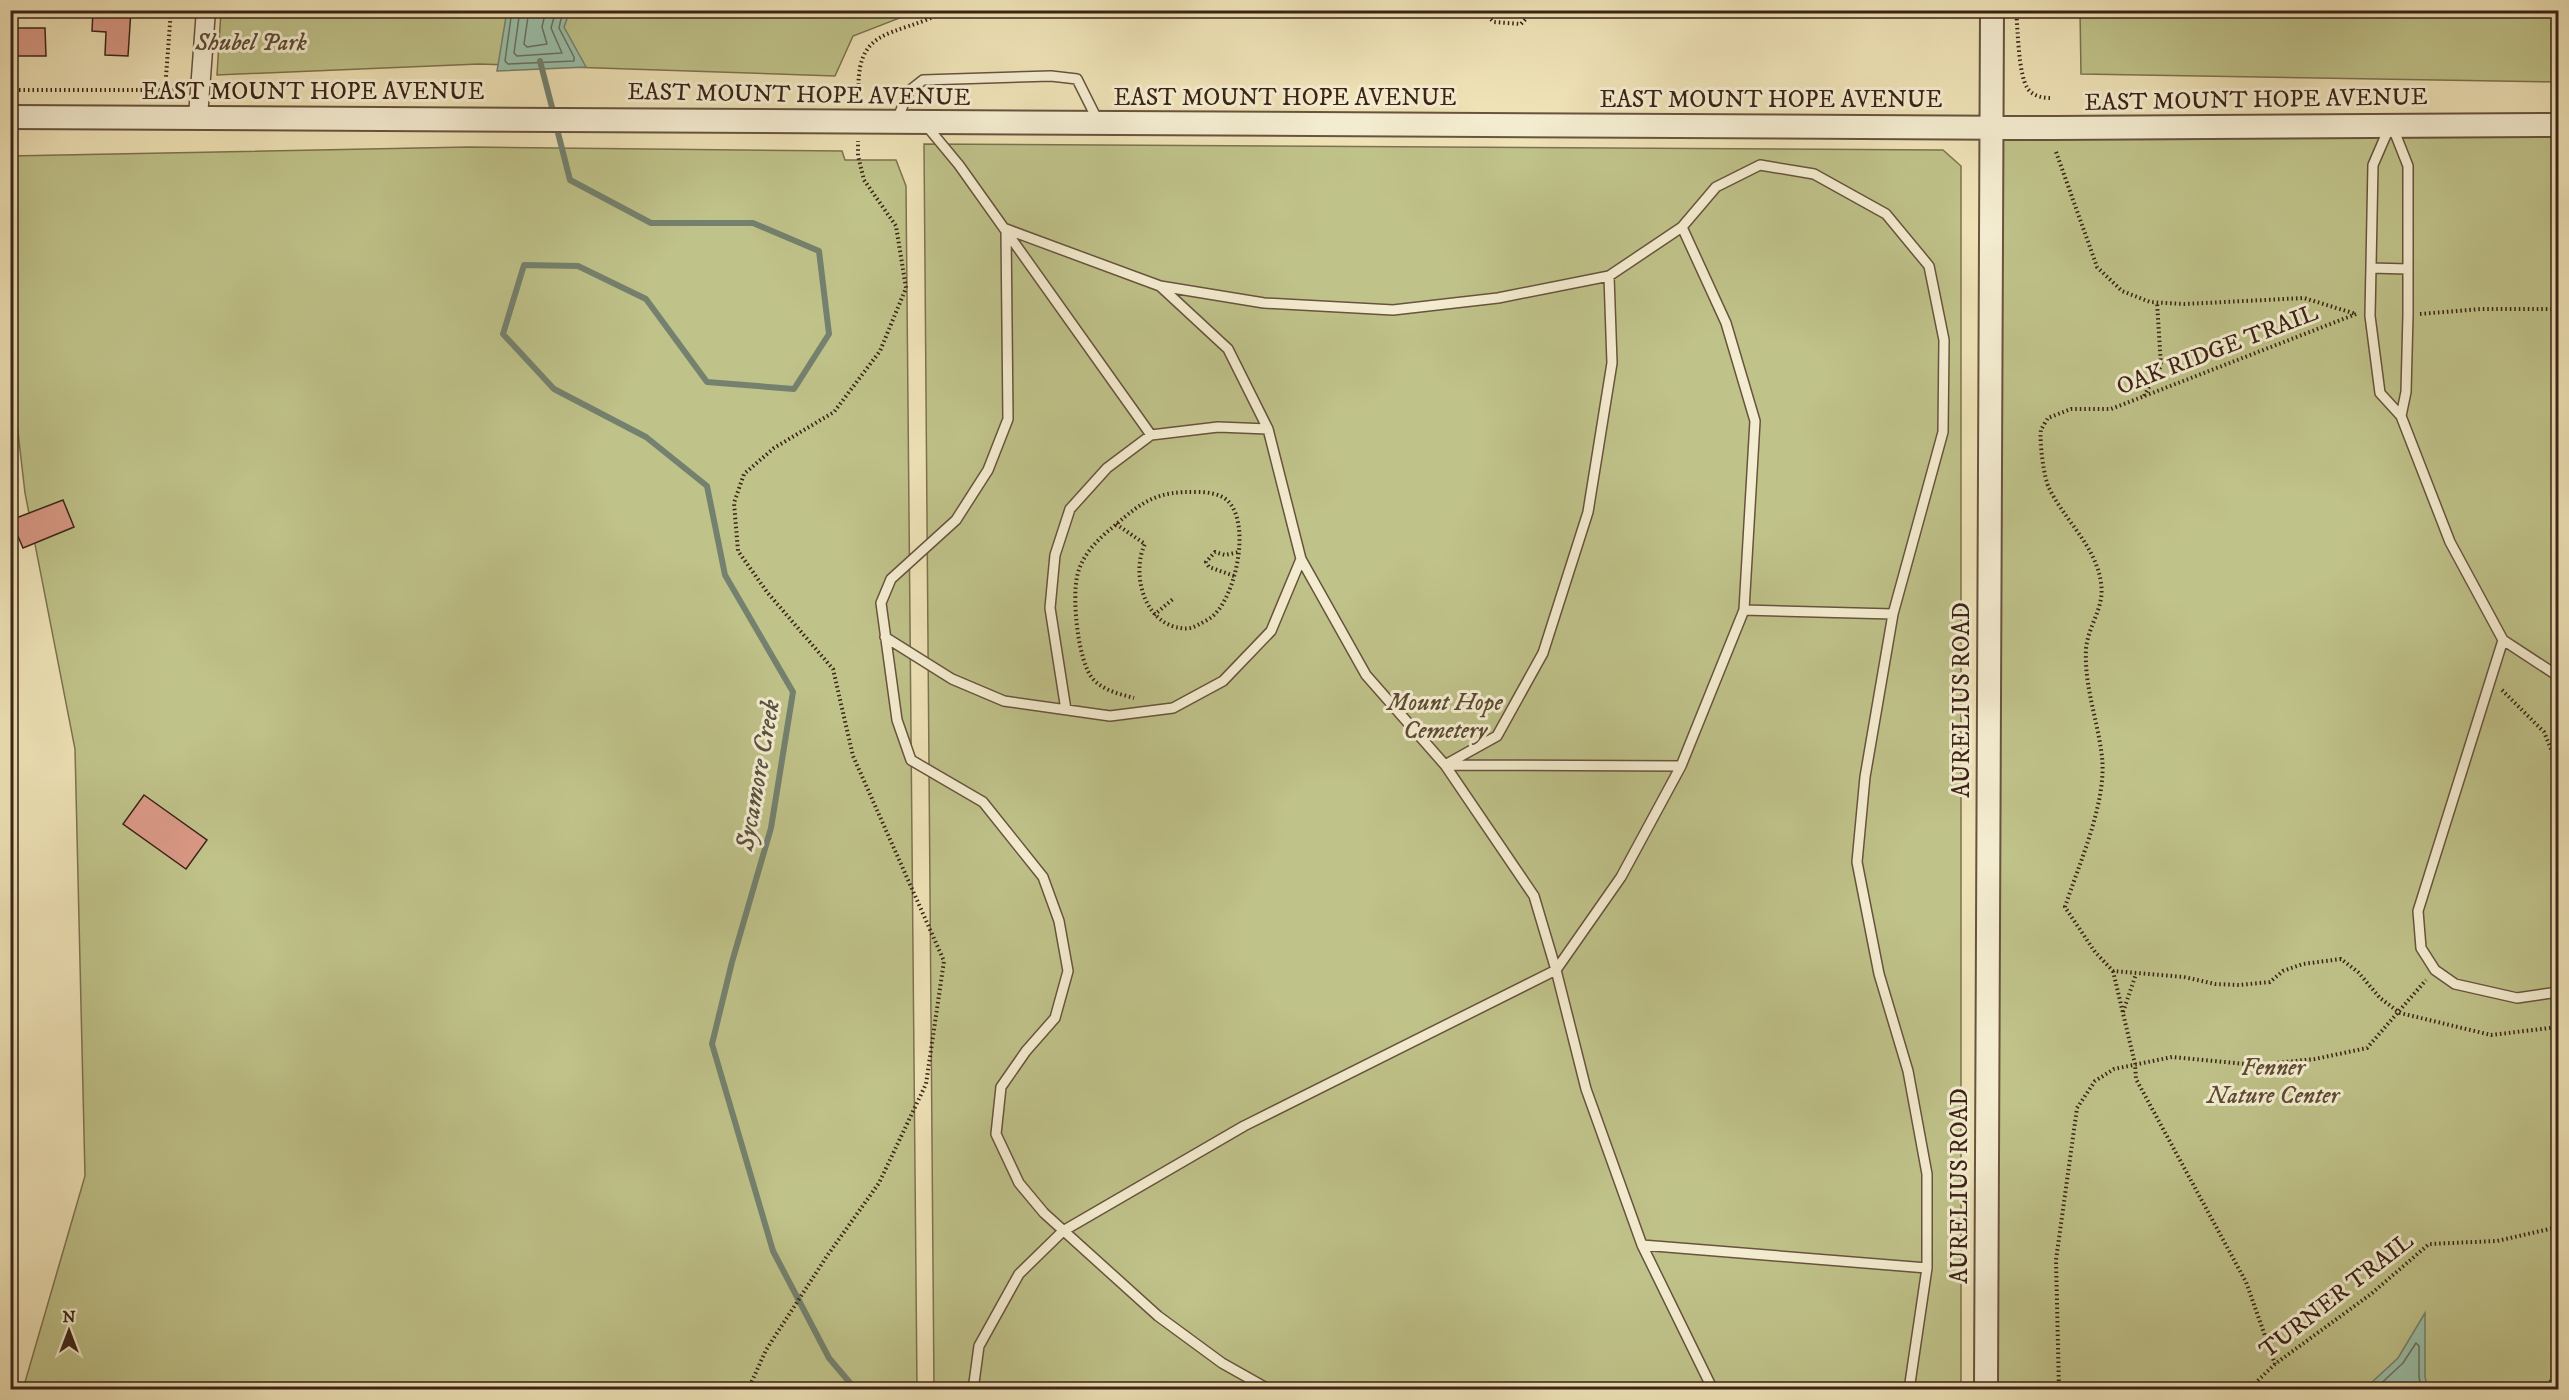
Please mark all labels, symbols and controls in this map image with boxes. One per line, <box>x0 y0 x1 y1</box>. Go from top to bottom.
park label: Shubel Park <box>194 28 307 58</box>
street label: EAST MOUNT HOPE AVENUE <box>141 77 485 107</box>
street label: EAST MOUNT HOPE AVENUE <box>627 77 971 113</box>
street label: EAST MOUNT HOPE AVENUE <box>2084 82 2428 118</box>
street label: EAST MOUNT HOPE AVENUE <box>1113 83 1457 113</box>
street label: EAST MOUNT HOPE AVENUE <box>1599 85 1943 115</box>
street label: OAK RIDGE TRAIL <box>2112 298 2322 402</box>
street label: AURELIUS ROAD <box>1947 602 1977 798</box>
park label: Mount Hope Cemetery <box>1385 688 1503 746</box>
water label: Sycamore Creek <box>729 697 788 854</box>
park label: Fenner Nature Center <box>2205 1053 2341 1111</box>
street label: AURELIUS ROAD <box>1945 1088 1975 1284</box>
street label: TURNER TRAIL <box>2254 1226 2420 1365</box>
north arrow <box>39 1301 99 1361</box>
text: N <box>62 1307 76 1327</box>

